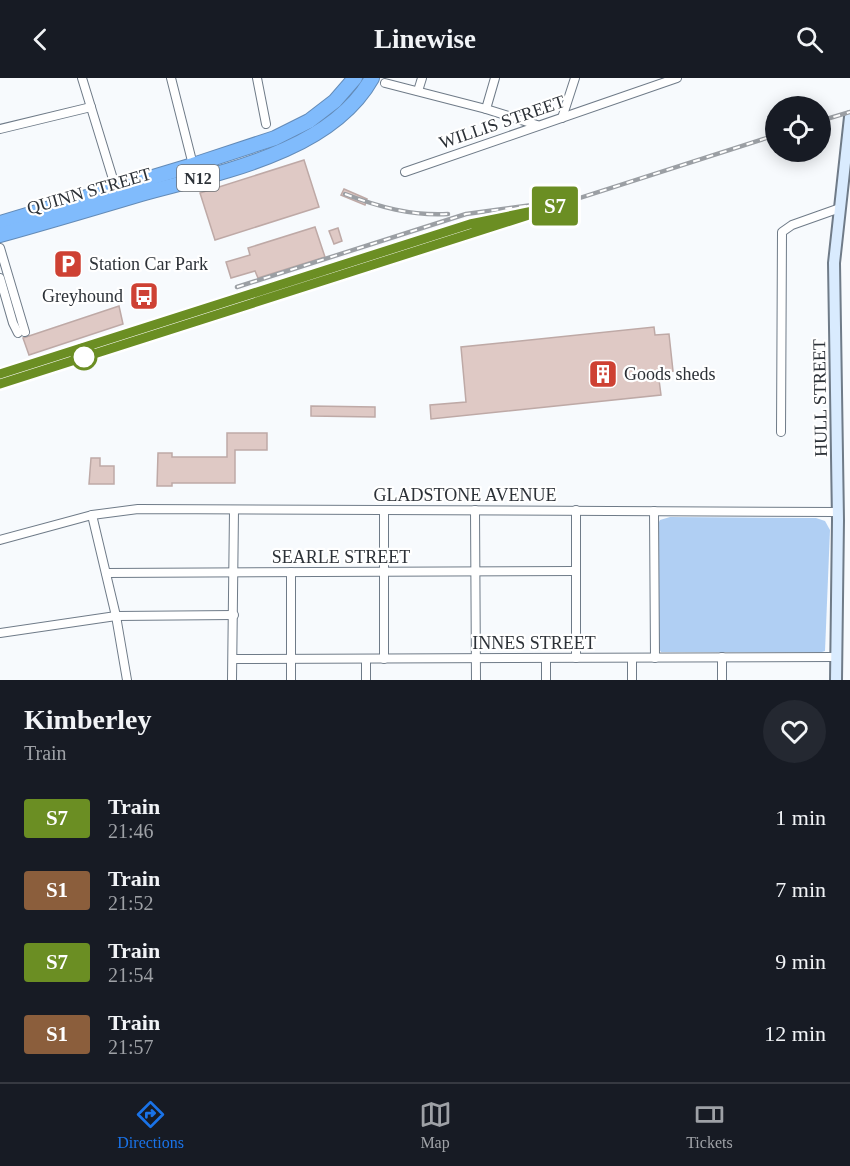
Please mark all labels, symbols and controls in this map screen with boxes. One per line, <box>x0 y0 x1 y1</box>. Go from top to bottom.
icon: back <box>24 23 57 56</box>
icon: search <box>793 23 826 56</box>
text: Linewise <box>374 24 476 54</box>
street label: WILLIS STREET <box>437 91 567 153</box>
map controls <box>765 96 831 162</box>
button: locate <box>765 96 831 162</box>
street label: QUINN STREET <box>24 164 154 218</box>
road number: N12 <box>177 165 219 191</box>
line badge: S7 <box>528 186 582 226</box>
text: S7 <box>544 194 566 218</box>
parking icon: Station Car Park <box>52 248 84 280</box>
place label: Station Car Park <box>89 254 208 274</box>
bus stop icon: Greyhound <box>128 280 160 312</box>
place label: Greyhound <box>42 286 123 306</box>
street label: HULL STREET <box>809 339 831 457</box>
unlabelled marker <box>71 344 97 370</box>
building icon: Goods sheds <box>587 358 619 390</box>
place label: Goods sheds <box>624 364 716 384</box>
street label: GLADSTONE AVENUE <box>374 485 556 505</box>
street label: SEARLE STREET <box>272 547 410 567</box>
street label: INNES STREET <box>472 633 596 653</box>
button: heart <box>763 700 826 763</box>
text: Kimberley <box>24 704 152 735</box>
text: Train <box>24 742 67 764</box>
text: Train <box>108 794 160 819</box>
text: 1 min <box>775 805 826 830</box>
text: S7 <box>46 806 68 830</box>
text: 21:46 <box>108 820 154 842</box>
text: Train <box>108 866 160 891</box>
text: 7 min <box>775 877 826 902</box>
text: S1 <box>46 878 68 902</box>
text: 21:52 <box>108 892 154 914</box>
text: Train <box>108 938 160 963</box>
text: 9 min <box>775 949 826 974</box>
text: S7 <box>46 950 68 974</box>
text: 21:54 <box>108 964 154 986</box>
text: Train <box>108 1010 160 1035</box>
text: 12 min <box>764 1021 826 1046</box>
text: S1 <box>46 1022 68 1046</box>
text: 21:57 <box>108 1036 154 1058</box>
tab: Directions <box>117 1098 184 1152</box>
tab: Map <box>419 1098 452 1152</box>
tab: Tickets <box>686 1098 733 1152</box>

